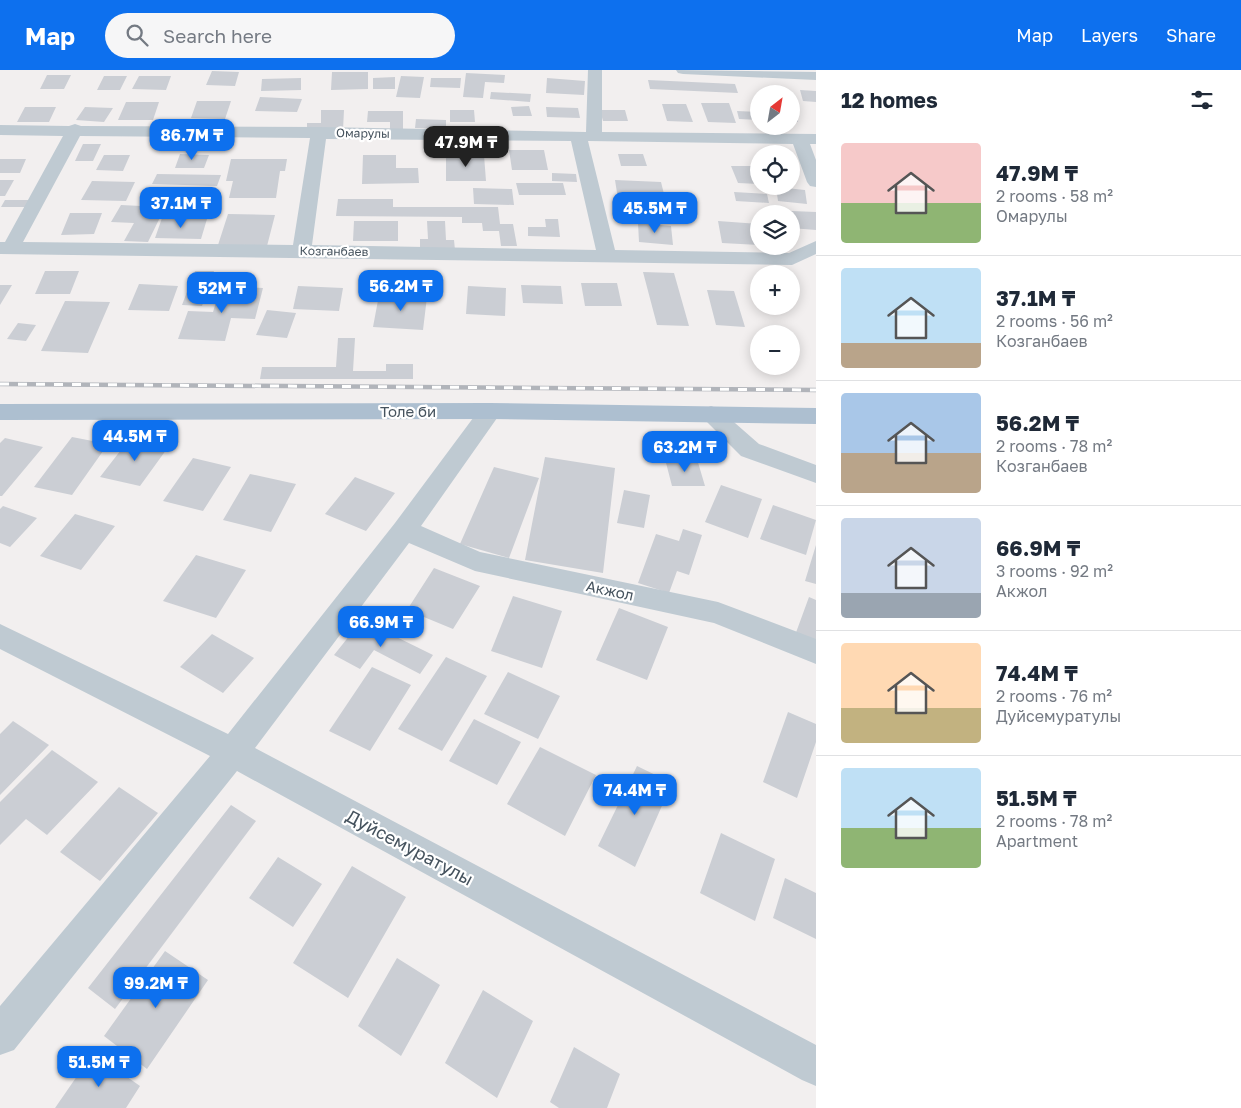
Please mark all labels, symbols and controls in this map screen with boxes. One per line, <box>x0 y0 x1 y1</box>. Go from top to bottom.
search box <box>105 13 455 58</box>
text: Map <box>25 21 75 50</box>
icon: search <box>123 21 151 49</box>
text: Search here <box>163 24 272 47</box>
text: Map <box>1016 24 1053 46</box>
text: Layers <box>1081 24 1138 46</box>
text: Share <box>1166 24 1216 46</box>
north arrow <box>750 85 800 135</box>
map controls <box>750 85 800 375</box>
icon: filters <box>1188 86 1216 114</box>
text: 12 homes <box>841 87 938 113</box>
pin: 86.7M ₸ <box>146 118 238 161</box>
text: 86.7M ₸ <box>161 125 223 145</box>
street label: Омарулы <box>336 125 390 141</box>
pin: 47.9M ₸ <box>420 126 512 168</box>
text: 47.9M ₸ <box>435 132 497 152</box>
button: locate <box>750 145 800 195</box>
text: 47.9M ₸ <box>996 160 1078 186</box>
icon: home <box>881 163 941 223</box>
pin: 37.1M ₸ <box>135 186 227 229</box>
text: 2 rooms · 58 m² <box>996 186 1113 206</box>
pin: 45.5M ₸ <box>609 191 701 234</box>
text: 37.1M ₸ <box>151 193 211 213</box>
text: 45.5M ₸ <box>623 198 687 218</box>
button: layers <box>750 205 800 255</box>
text: Омарулы <box>996 206 1068 226</box>
street label: Козганбаев <box>300 243 369 259</box>
button: + <box>750 265 800 315</box>
pin: 56.2M ₸ <box>355 270 447 312</box>
pin: 52M ₸ <box>187 272 257 314</box>
text: 56.2M ₸ <box>369 276 433 296</box>
text: 52M ₸ <box>198 278 246 298</box>
text: 37.1M ₸ <box>996 285 1075 311</box>
icon: home <box>881 288 941 348</box>
text: 2 rooms · 56 m² <box>996 311 1113 331</box>
button: − <box>750 325 800 375</box>
text: Козганбаев <box>996 331 1088 351</box>
street label: Толе би <box>380 402 436 420</box>
text: 56.2M ₸ <box>996 410 1079 436</box>
icon: home <box>881 413 941 473</box>
pin: 44.5M ₸ <box>89 420 181 462</box>
text: 44.5M ₸ <box>103 426 167 446</box>
pin: 63.2M ₸ <box>639 430 731 473</box>
text: 2 rooms · 78 m² <box>996 436 1112 456</box>
text: 63.2M ₸ <box>653 437 717 457</box>
text: Козганбаев <box>996 456 1088 476</box>
text: 66.9M ₸ <box>996 535 1080 561</box>
icon: home <box>881 538 941 598</box>
text: 3 rooms · 92 m² <box>996 561 1113 581</box>
street label: Акжол <box>585 576 635 604</box>
text: Акжол <box>996 581 1047 601</box>
pin: 66.9M ₸ <box>335 606 427 648</box>
text: 66.9M ₸ <box>349 612 413 632</box>
text: 74.4M ₸ <box>996 660 1078 686</box>
icon: home <box>881 663 941 723</box>
text: 2 rooms · 76 m² <box>996 686 1112 706</box>
text: Дуйсемуратулы <box>996 706 1121 726</box>
pin: 74.4M ₸ <box>589 774 681 816</box>
text: 74.4M ₸ <box>604 780 666 800</box>
text: 51.5M ₸ <box>996 785 1077 811</box>
icon: home <box>881 788 941 848</box>
street label: Дуйсемуратулы <box>343 804 477 890</box>
text: 2 rooms · 78 m² <box>996 811 1112 831</box>
text: Apartment <box>996 831 1078 851</box>
pin: 99.2M ₸ <box>110 966 202 1009</box>
text: 99.2M ₸ <box>124 973 188 993</box>
pin: 51.5M ₸ <box>53 1046 145 1088</box>
text: 51.5M ₸ <box>68 1052 130 1072</box>

